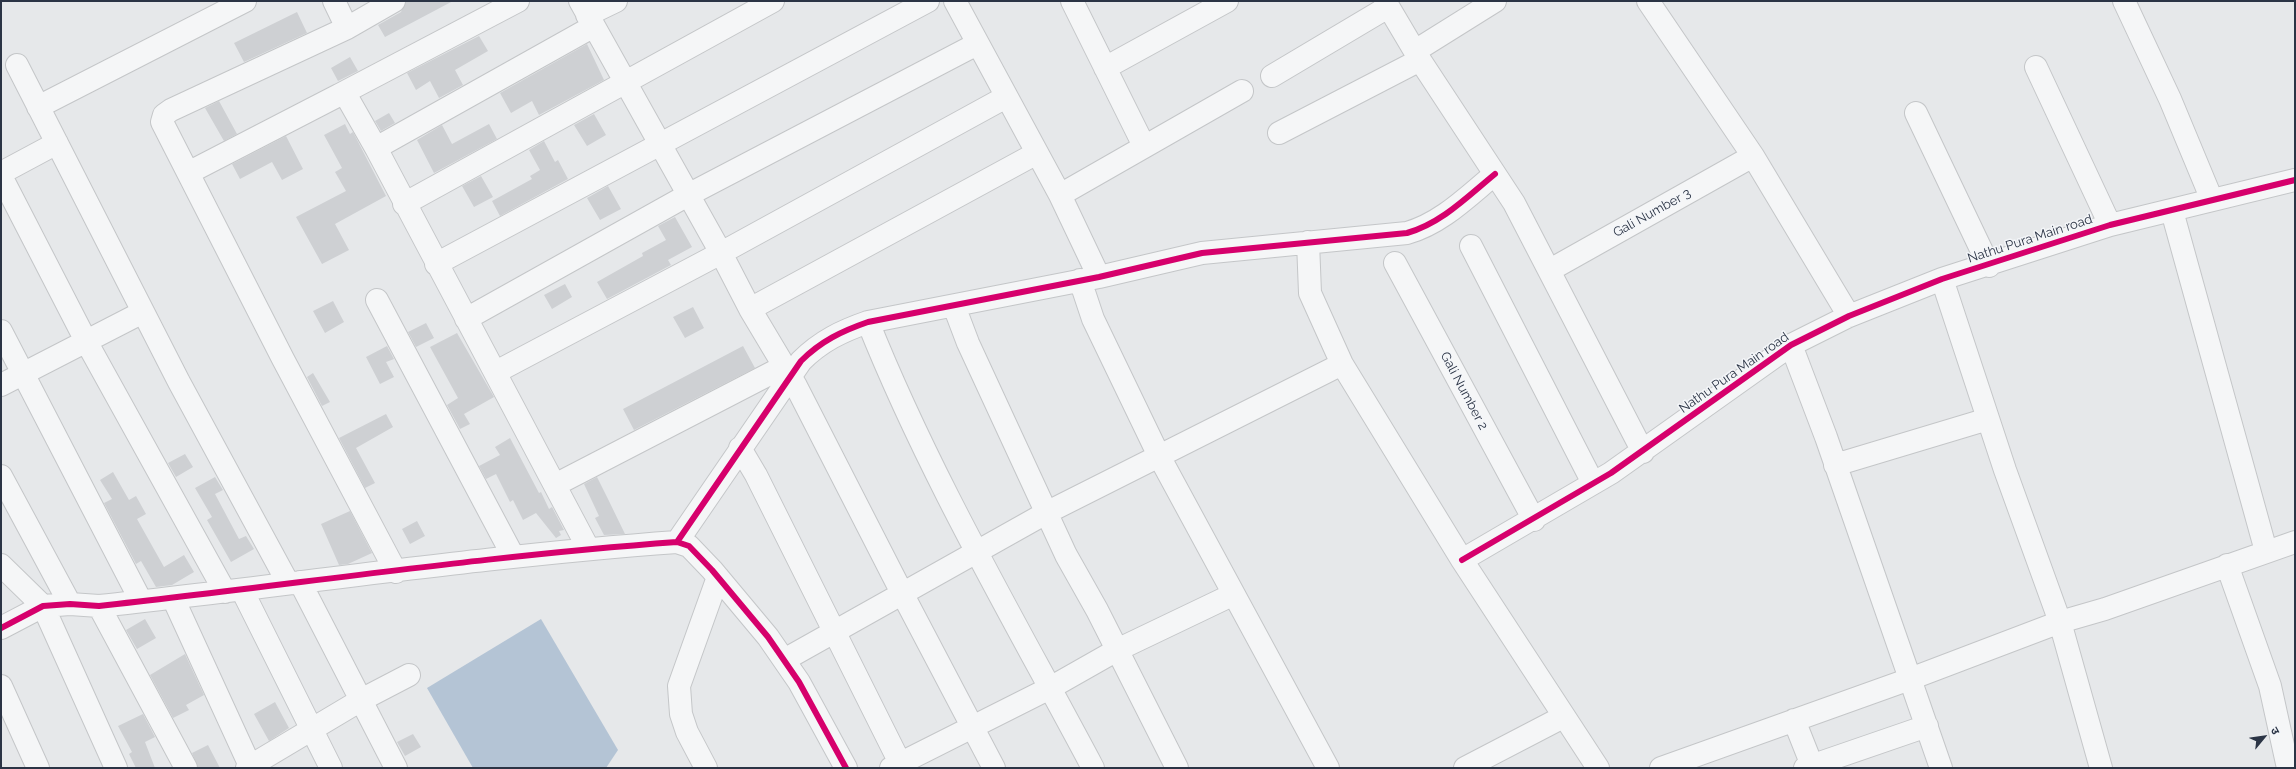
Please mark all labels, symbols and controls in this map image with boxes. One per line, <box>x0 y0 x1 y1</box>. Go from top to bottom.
street label: Gali Number 3 <box>1610 185 1694 241</box>
street label: Nathu Pura Main road <box>1966 211 2094 267</box>
street label: Nathu Pura Main road <box>1676 329 1792 417</box>
street label: Gali Number 2 <box>1437 349 1491 433</box>
north arrow <box>2244 717 2284 757</box>
text: उ <box>2268 725 2282 737</box>

